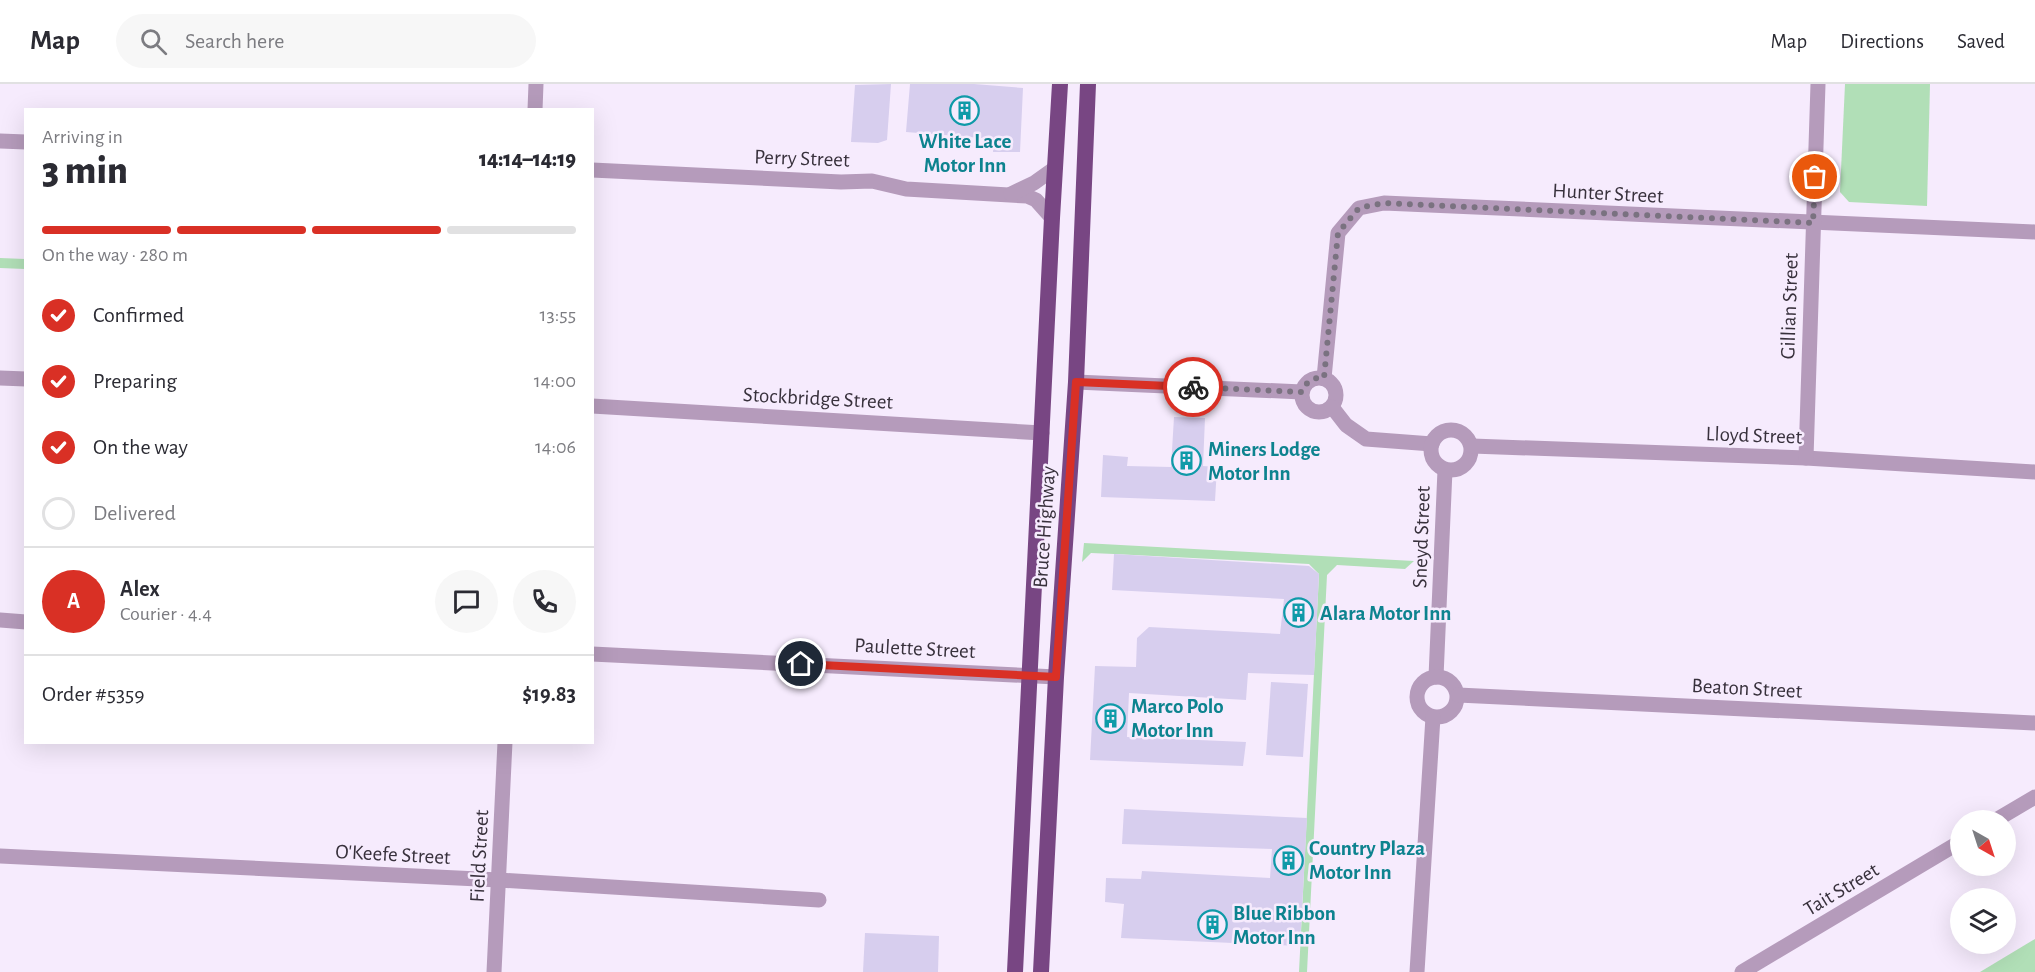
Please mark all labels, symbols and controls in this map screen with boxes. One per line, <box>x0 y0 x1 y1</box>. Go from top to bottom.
search box <box>116 14 536 68</box>
icon: search <box>137 25 170 58</box>
text: Map <box>30 27 80 55</box>
text: Search here <box>185 30 284 52</box>
text: Map <box>1771 31 1807 52</box>
text: Directions <box>1840 31 1924 52</box>
text: Saved <box>1957 31 2005 52</box>
building icon: White Lace Motor Inn <box>949 94 981 126</box>
text: Arriving in <box>42 127 123 147</box>
place label: White Lace Motor Inn <box>919 131 1012 176</box>
street label: Perry Street <box>754 146 850 171</box>
text: 14:14–14:19 <box>479 148 576 170</box>
pin <box>1789 151 1840 202</box>
text: 3 min <box>42 152 128 191</box>
icon: bag <box>1798 160 1831 193</box>
street label: Hunter Street <box>1552 180 1664 207</box>
text: On the way · 280 m <box>42 245 188 265</box>
street label: Gillian Street <box>1777 252 1802 360</box>
icon: check <box>42 299 75 332</box>
text: Confirmed <box>93 304 184 326</box>
text: 13:55 <box>540 305 576 325</box>
courier <box>1163 357 1223 417</box>
icon: check <box>42 365 75 398</box>
text: Preparing <box>93 370 177 392</box>
text: 14:00 <box>534 371 576 391</box>
icon: bike <box>1177 371 1210 404</box>
street label: Stockbridge Street <box>742 384 894 413</box>
street label: Lloyd Street <box>1705 423 1803 448</box>
icon: check <box>42 431 75 464</box>
text: On the way <box>93 436 188 458</box>
text: 14:06 <box>535 437 576 457</box>
place label: Miners Lodge Motor Inn <box>1208 439 1321 484</box>
building icon: Miners Lodge Motor Inn <box>1171 445 1203 477</box>
street label: Bruce Highway <box>1030 465 1059 589</box>
street label: Sneyd Street <box>1409 485 1434 589</box>
text: Delivered <box>93 502 176 524</box>
button: chat <box>435 570 498 633</box>
button: phone <box>513 570 576 633</box>
text: Alex <box>120 578 160 600</box>
text: A <box>67 590 80 612</box>
building icon: Alara Motor Inn <box>1283 597 1315 629</box>
place label: Alara Motor Inn <box>1320 603 1451 624</box>
text: Courier · 4.4 <box>120 604 212 624</box>
street label: Paulette Street <box>854 635 976 662</box>
pin <box>775 638 826 689</box>
icon: home <box>784 647 817 680</box>
street label: Beaton Street <box>1691 675 1803 702</box>
text: Order #5359 <box>42 683 144 705</box>
text: $19.83 <box>522 683 576 705</box>
place label: Marco Polo Motor Inn <box>1131 696 1224 741</box>
building icon: Marco Polo Motor Inn <box>1094 702 1126 734</box>
street label: Field Street <box>467 809 492 903</box>
north arrow <box>1950 810 2016 876</box>
map controls <box>1950 810 2016 954</box>
place label: Country Plaza Motor Inn <box>1309 838 1425 883</box>
street label: O'Keefe Street <box>335 841 451 868</box>
building icon: Country Plaza Motor Inn <box>1272 844 1304 876</box>
street label: Tait Street <box>1800 859 1883 920</box>
button: layers <box>1950 888 2016 954</box>
place label: Blue Ribbon Motor Inn <box>1233 903 1336 948</box>
building icon: Blue Ribbon Motor Inn <box>1196 909 1228 941</box>

